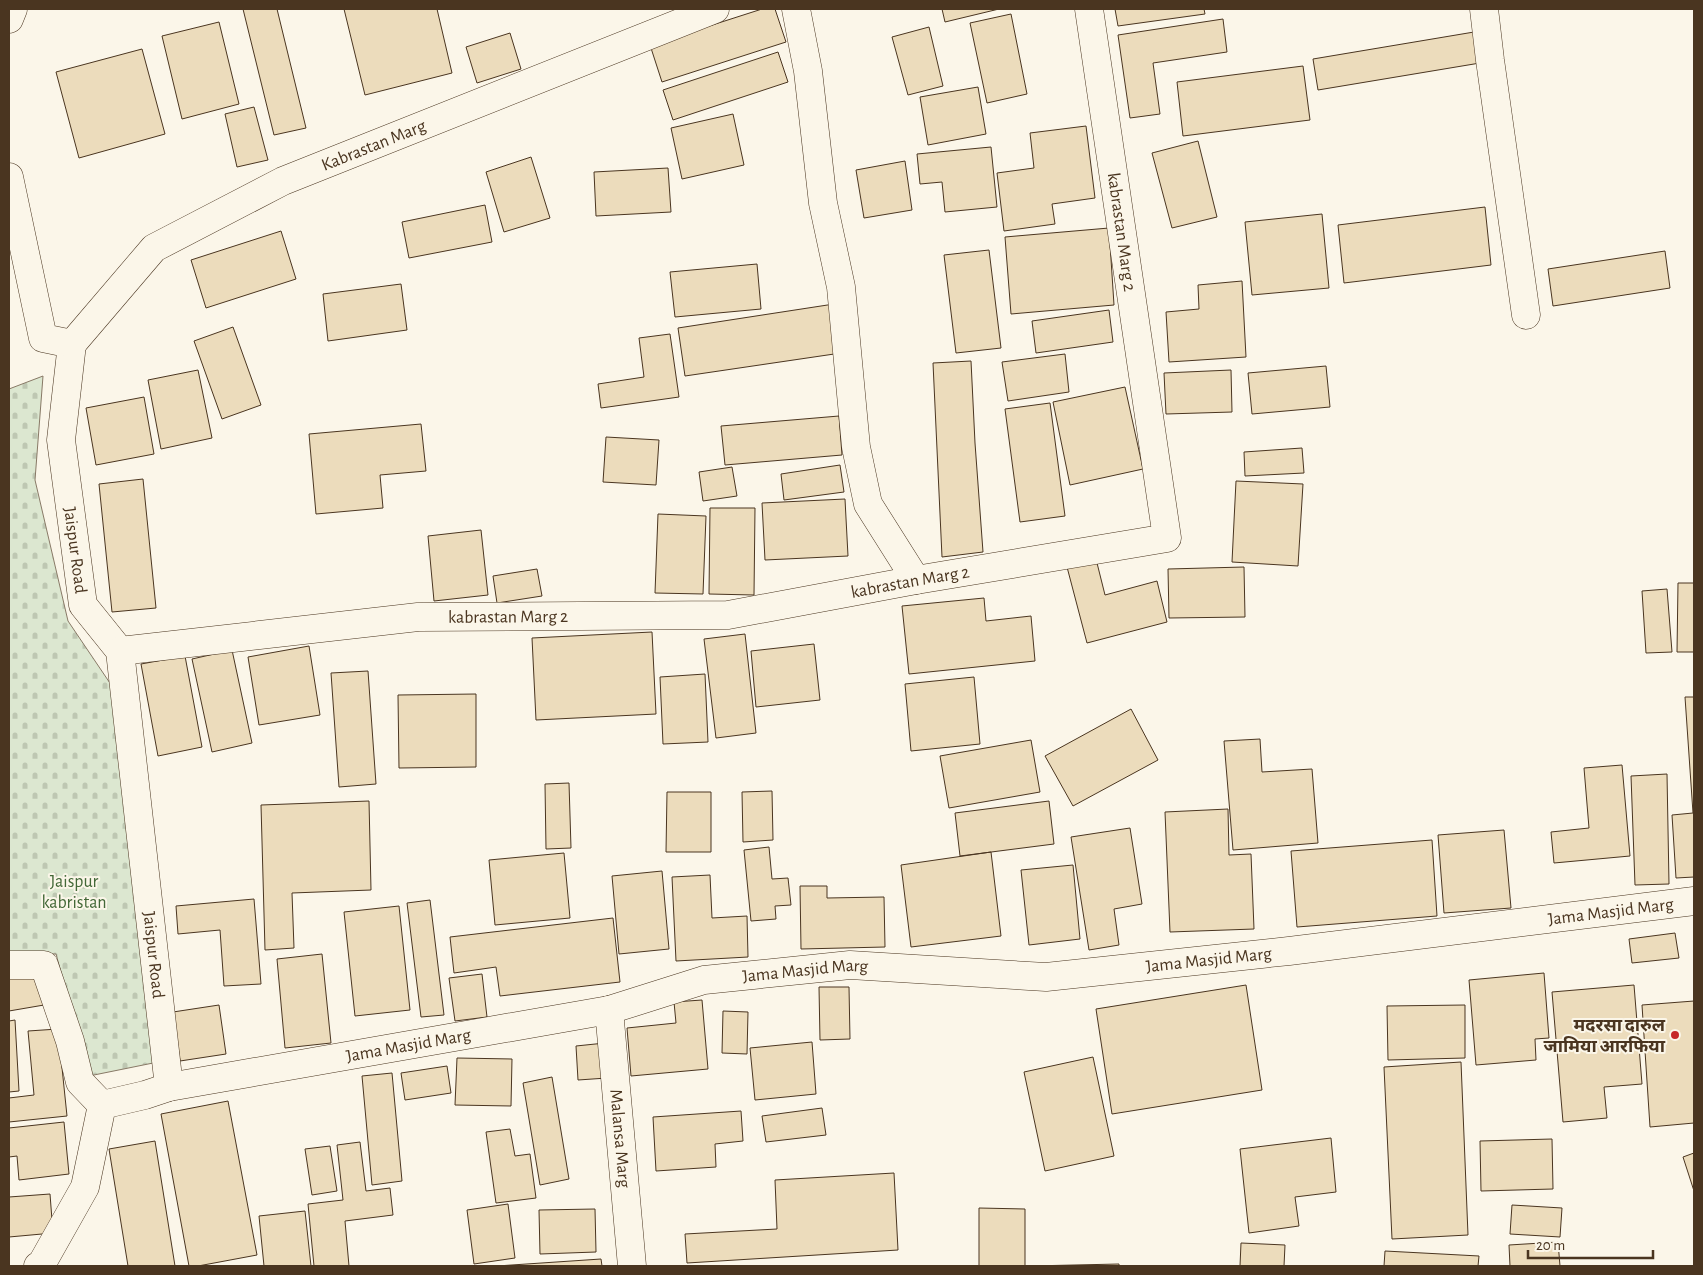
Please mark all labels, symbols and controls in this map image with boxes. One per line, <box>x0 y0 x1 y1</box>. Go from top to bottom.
street label: Kabrastan Marg <box>319 117 429 175</box>
street label: kabrastan Marg 2 <box>1104 172 1138 293</box>
street label: Jaispur Road <box>60 506 89 595</box>
street label: kabrastan Marg 2 <box>849 563 971 602</box>
street label: kabrastan Marg 2 <box>448 608 568 627</box>
park label: Jaispur kabristan <box>41 873 107 912</box>
street label: Jama Masjid Marg <box>1547 896 1675 929</box>
street label: Jaispur Road <box>139 910 167 999</box>
street label: Jama Masjid Marg <box>1145 945 1273 976</box>
street label: Jama Masjid Marg <box>742 957 869 986</box>
place label: मदरसा दारुल जामिया आरफिया <box>1544 1017 1666 1056</box>
street label: Jama Masjid Marg <box>345 1026 473 1066</box>
marker: मदरसा दारुल जामिया आरफिया <box>1669 1029 1681 1041</box>
street label: Malansa Marg <box>606 1088 633 1189</box>
scale bar <box>1528 1228 1653 1260</box>
text: 20 m <box>1536 1238 1565 1253</box>

